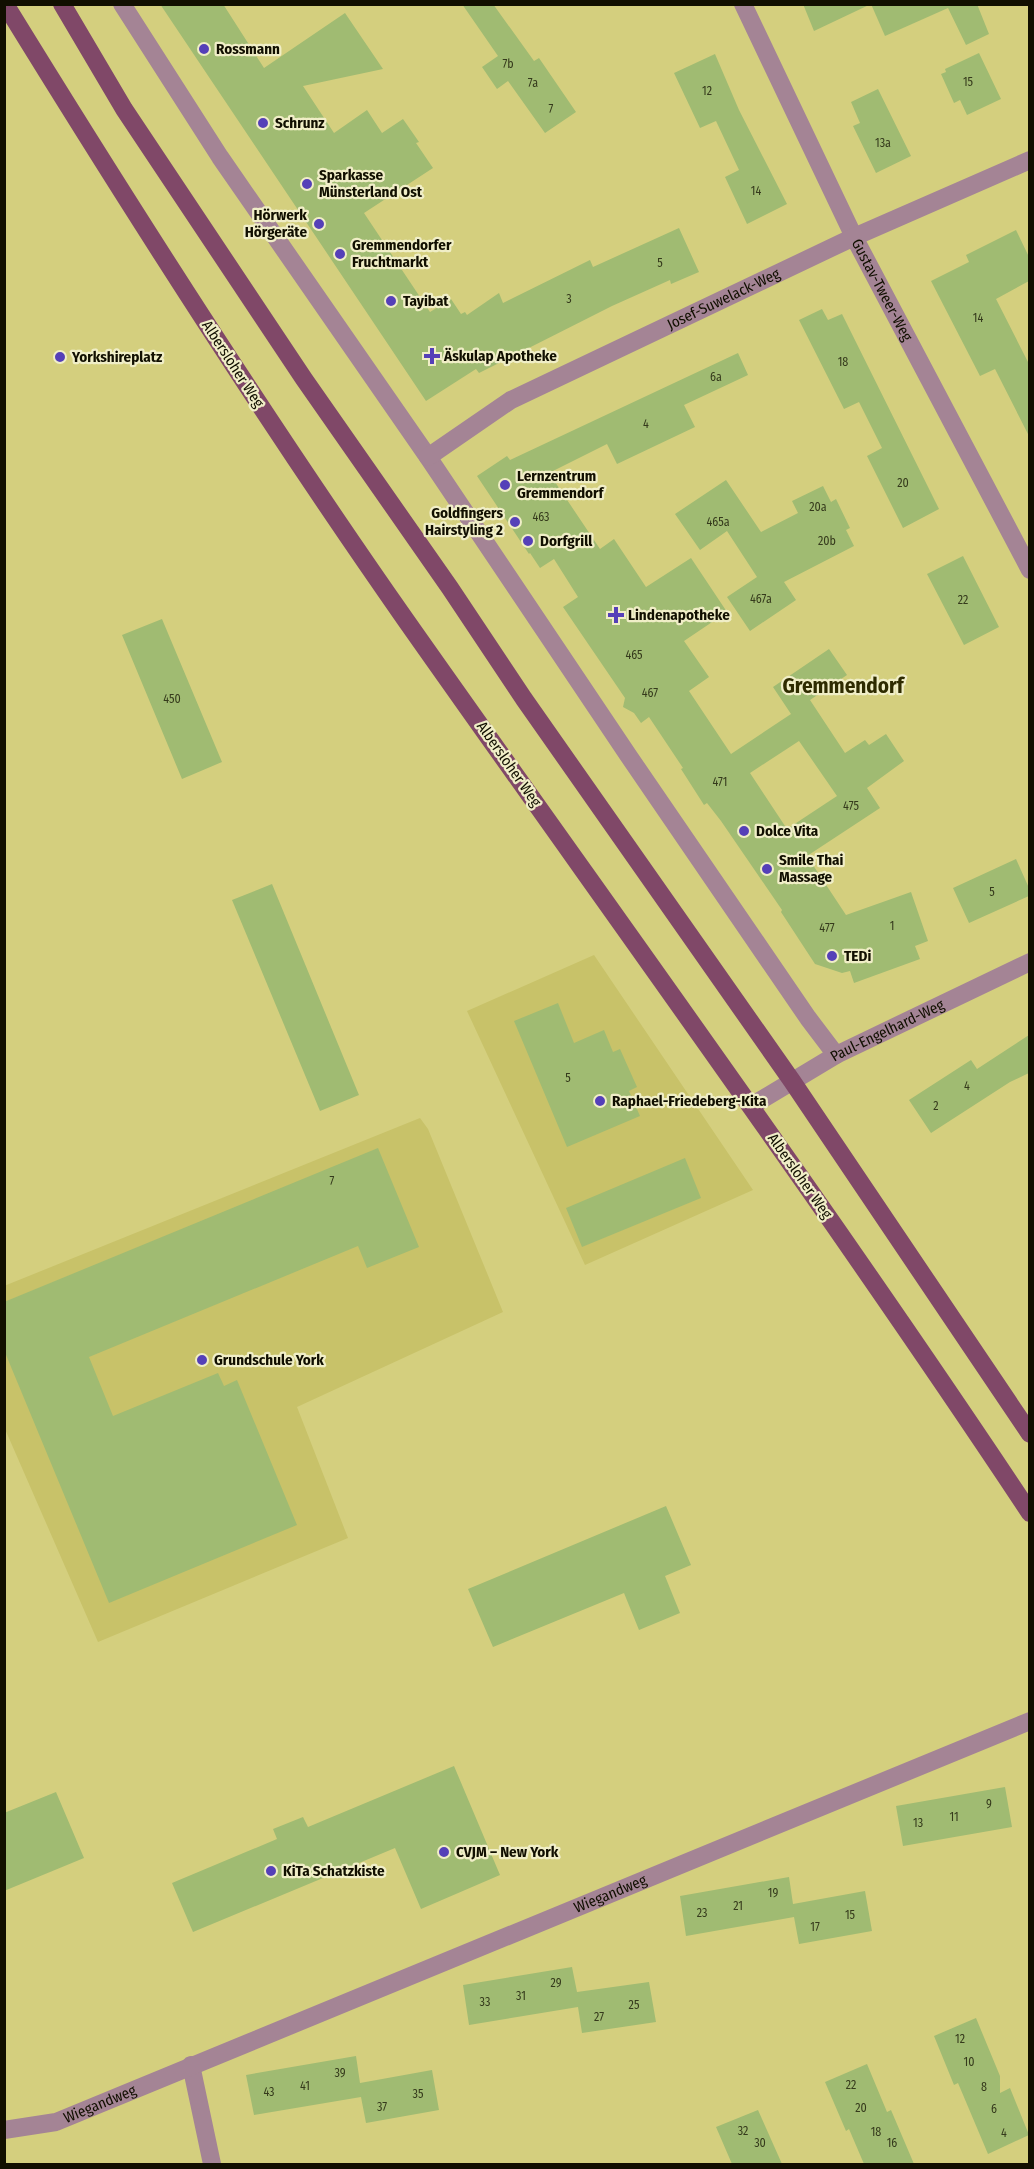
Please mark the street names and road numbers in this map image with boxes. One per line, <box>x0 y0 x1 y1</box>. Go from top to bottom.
street label: Gustav-Tweer-Weg <box>848 236 916 344</box>
street label: Josef-Suwelack-Weg <box>664 264 783 334</box>
street label: Albersloher Weg <box>198 317 268 411</box>
street label: Albersloher Weg <box>473 718 545 810</box>
street label: Paul-Engelhard-Weg <box>827 996 947 1065</box>
street label: Albersloher Weg <box>764 1130 836 1222</box>
street label: Wiegandweg <box>571 1871 649 1917</box>
street label: Wiegandweg <box>61 2081 139 2127</box>

